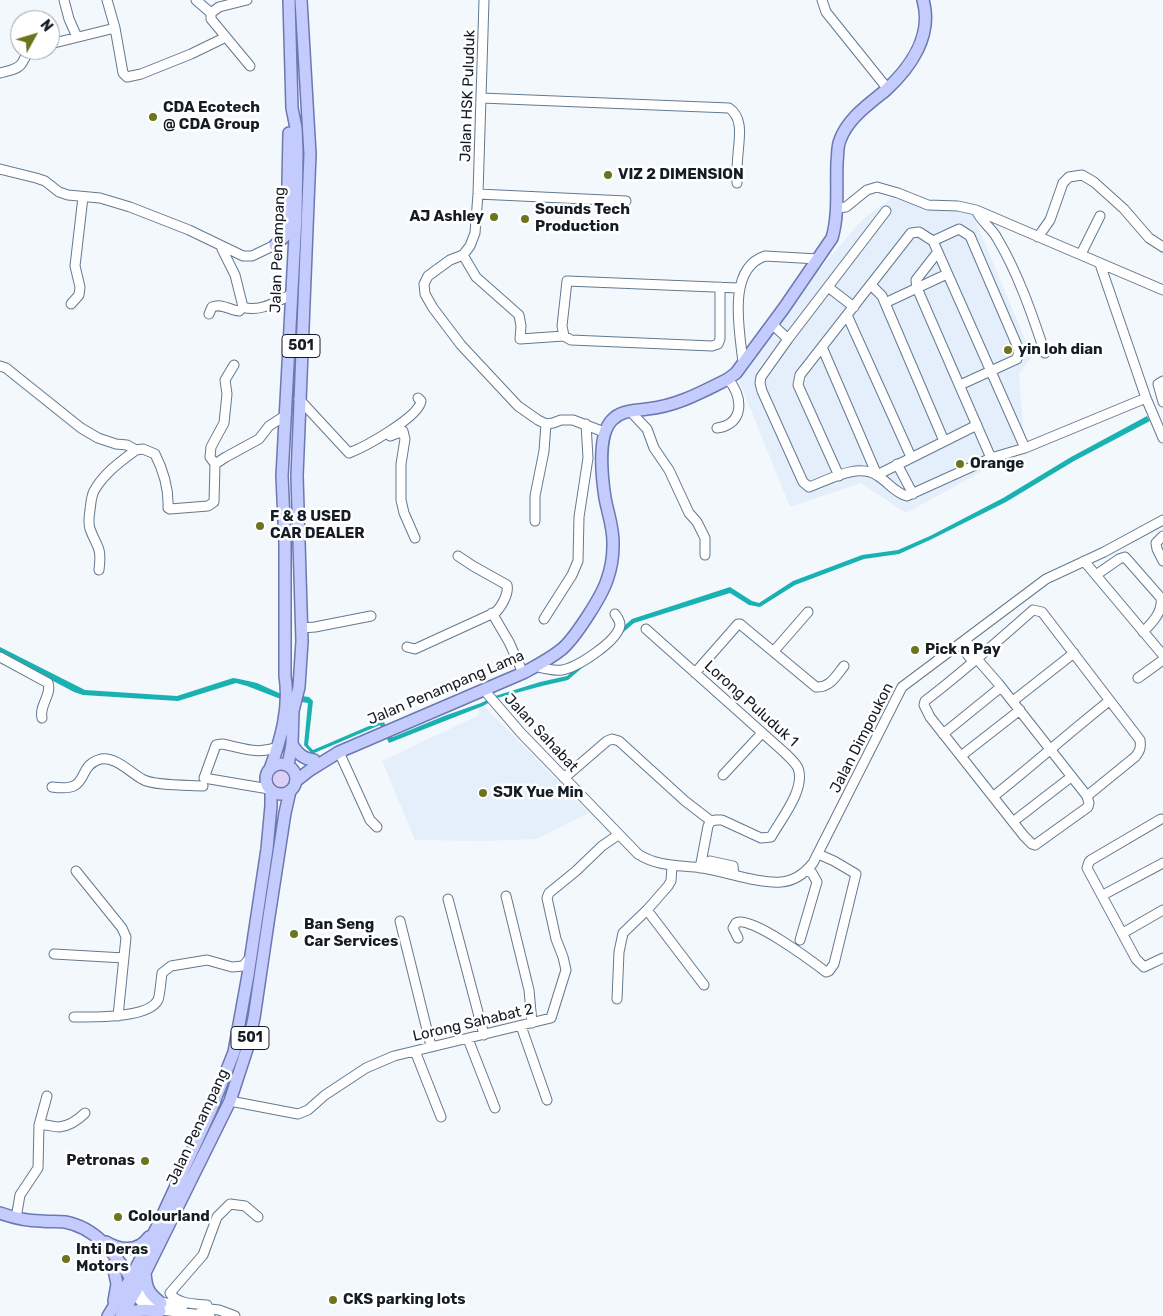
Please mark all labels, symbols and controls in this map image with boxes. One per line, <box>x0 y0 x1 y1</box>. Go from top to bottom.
north arrow <box>10 10 60 60</box>
text: N <box>36 17 56 35</box>
street label: Jalan HSK Puluduk <box>457 30 479 162</box>
place label: CDA Ecotech @ CDA Group <box>163 99 260 134</box>
marker: CDA Ecotech @ CDA Group <box>147 111 159 123</box>
place label: VIZ 2 DIMENSION <box>618 166 744 184</box>
marker: VIZ 2 DIMENSION <box>602 169 614 181</box>
street label: Jalan Penampang <box>267 187 289 313</box>
place label: Sounds Tech Production <box>535 201 630 236</box>
place label: AJ Ashley <box>410 208 484 226</box>
marker: AJ Ashley <box>488 211 500 223</box>
marker: Sounds Tech Production <box>519 213 531 225</box>
road number: 501 <box>282 334 320 358</box>
place label: yin loh dian <box>1018 341 1103 359</box>
marker: yin loh dian <box>1002 344 1014 356</box>
place label: Orange <box>970 455 1024 473</box>
marker: Orange <box>954 458 966 470</box>
place label: F & 8 USED CAR DEALER <box>270 508 365 543</box>
marker: F & 8 USED CAR DEALER <box>254 520 266 532</box>
place label: Pick n Pay <box>925 641 1001 659</box>
marker: Pick n Pay <box>909 644 921 656</box>
street label: Jalan Penampang Lama <box>365 647 527 729</box>
street label: Lorong Puluduk 1 <box>700 657 802 751</box>
street label: Jalan Dimpoukon <box>826 680 898 796</box>
street label: Jalan Sahabat <box>500 690 582 776</box>
place label: SJK Yue Min <box>493 784 583 802</box>
marker: SJK Yue Min <box>477 787 489 799</box>
place label: Ban Seng Car Services <box>304 916 398 951</box>
marker: Ban Seng Car Services <box>288 928 300 940</box>
street label: Lorong Sahabat 2 <box>411 1000 535 1046</box>
road number: 501 <box>231 1026 269 1050</box>
street label: Jalan Penampang <box>163 1066 233 1188</box>
place label: Petronas <box>66 1152 135 1170</box>
marker: Petronas <box>139 1155 151 1167</box>
place label: Colourland <box>128 1208 210 1226</box>
marker: Colourland <box>112 1211 124 1223</box>
place label: Inti Deras Motors <box>76 1241 148 1276</box>
marker: Inti Deras Motors <box>60 1253 72 1265</box>
place label: CKS parking lots <box>343 1291 466 1309</box>
marker: CKS parking lots <box>327 1294 339 1306</box>

